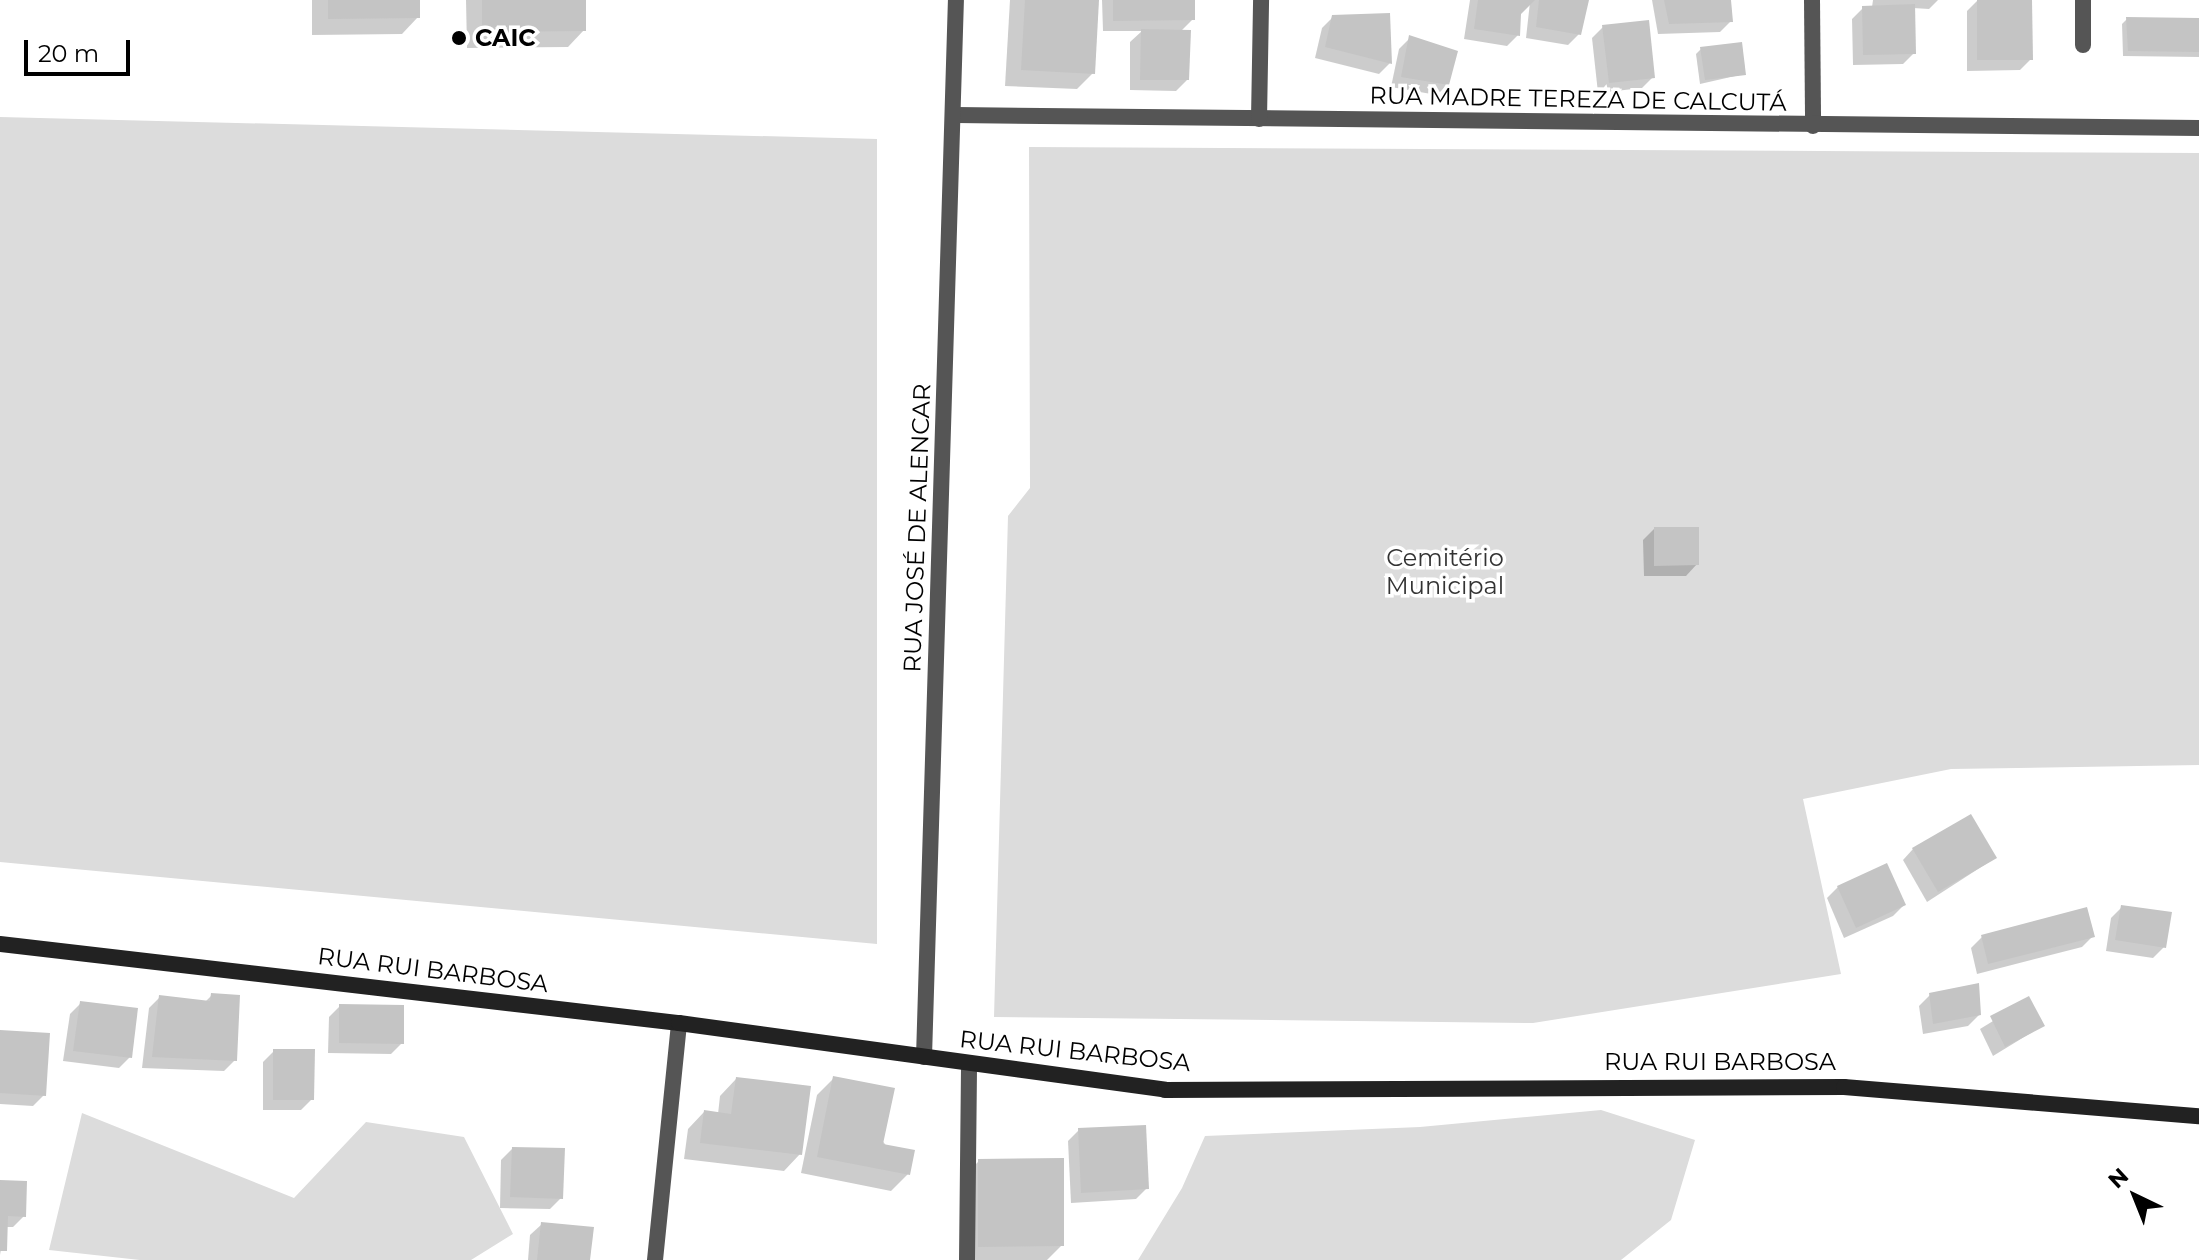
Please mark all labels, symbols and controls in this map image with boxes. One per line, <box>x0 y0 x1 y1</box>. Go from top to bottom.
scale bar <box>28 24 134 74</box>
place label: CAIC <box>475 24 536 52</box>
marker: CAIC <box>450 29 468 47</box>
text: 20 m <box>38 39 99 68</box>
street label: RUA MADRE TEREZA DE CALCUTÁ <box>1369 81 1787 117</box>
street label: RUA JOSÉ DE ALENCAR <box>898 383 936 673</box>
park label: Cemitério Municipal <box>1386 544 1504 600</box>
street label: RUA RUI BARBOSA <box>316 942 550 998</box>
street label: RUA RUI BARBOSA <box>958 1025 1192 1077</box>
street label: RUA RUI BARBOSA <box>1604 1048 1836 1076</box>
north arrow <box>2095 1156 2175 1236</box>
text: N <box>2103 1162 2134 1194</box>

